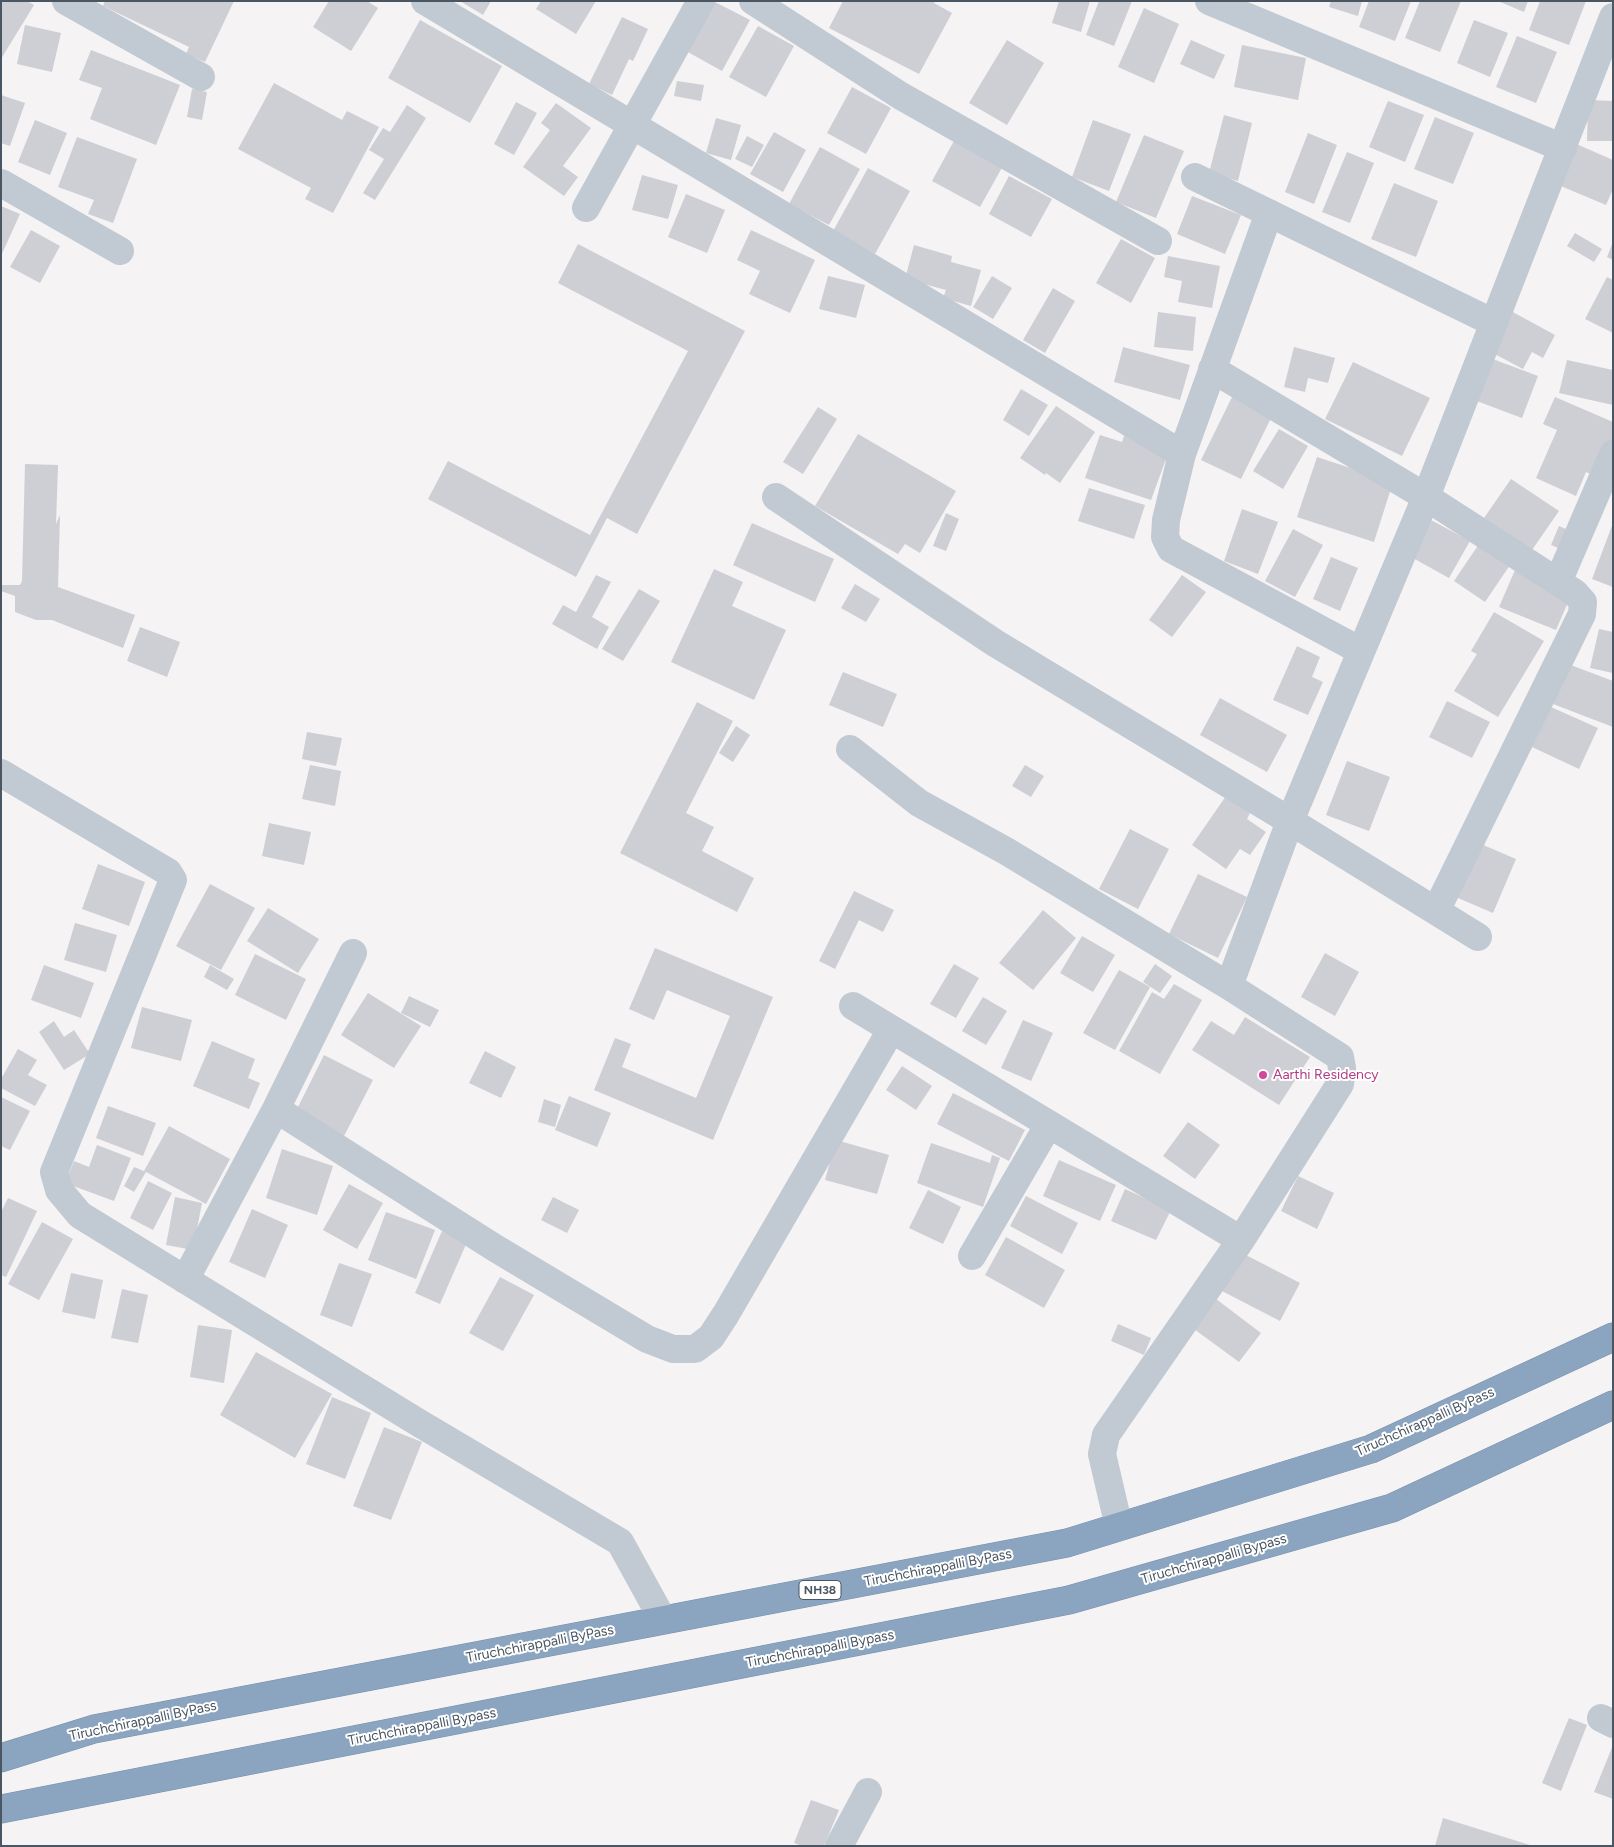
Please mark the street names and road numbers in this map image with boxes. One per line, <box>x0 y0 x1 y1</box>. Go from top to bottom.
street label: Tiruchchirappalli ByPass <box>1353 1384 1497 1460</box>
street label: Tiruchchirappalli Bypass <box>1139 1530 1289 1588</box>
street label: Tiruchchirappalli ByPass <box>863 1545 1013 1591</box>
road number: NH38 <box>799 1580 841 1600</box>
street label: Tiruchchirappalli ByPass <box>465 1621 615 1667</box>
street label: Tiruchchirappalli Bypass <box>745 1626 895 1672</box>
street label: Tiruchchirappalli ByPass <box>68 1697 218 1745</box>
street label: Tiruchchirappalli Bypass <box>347 1704 497 1750</box>

